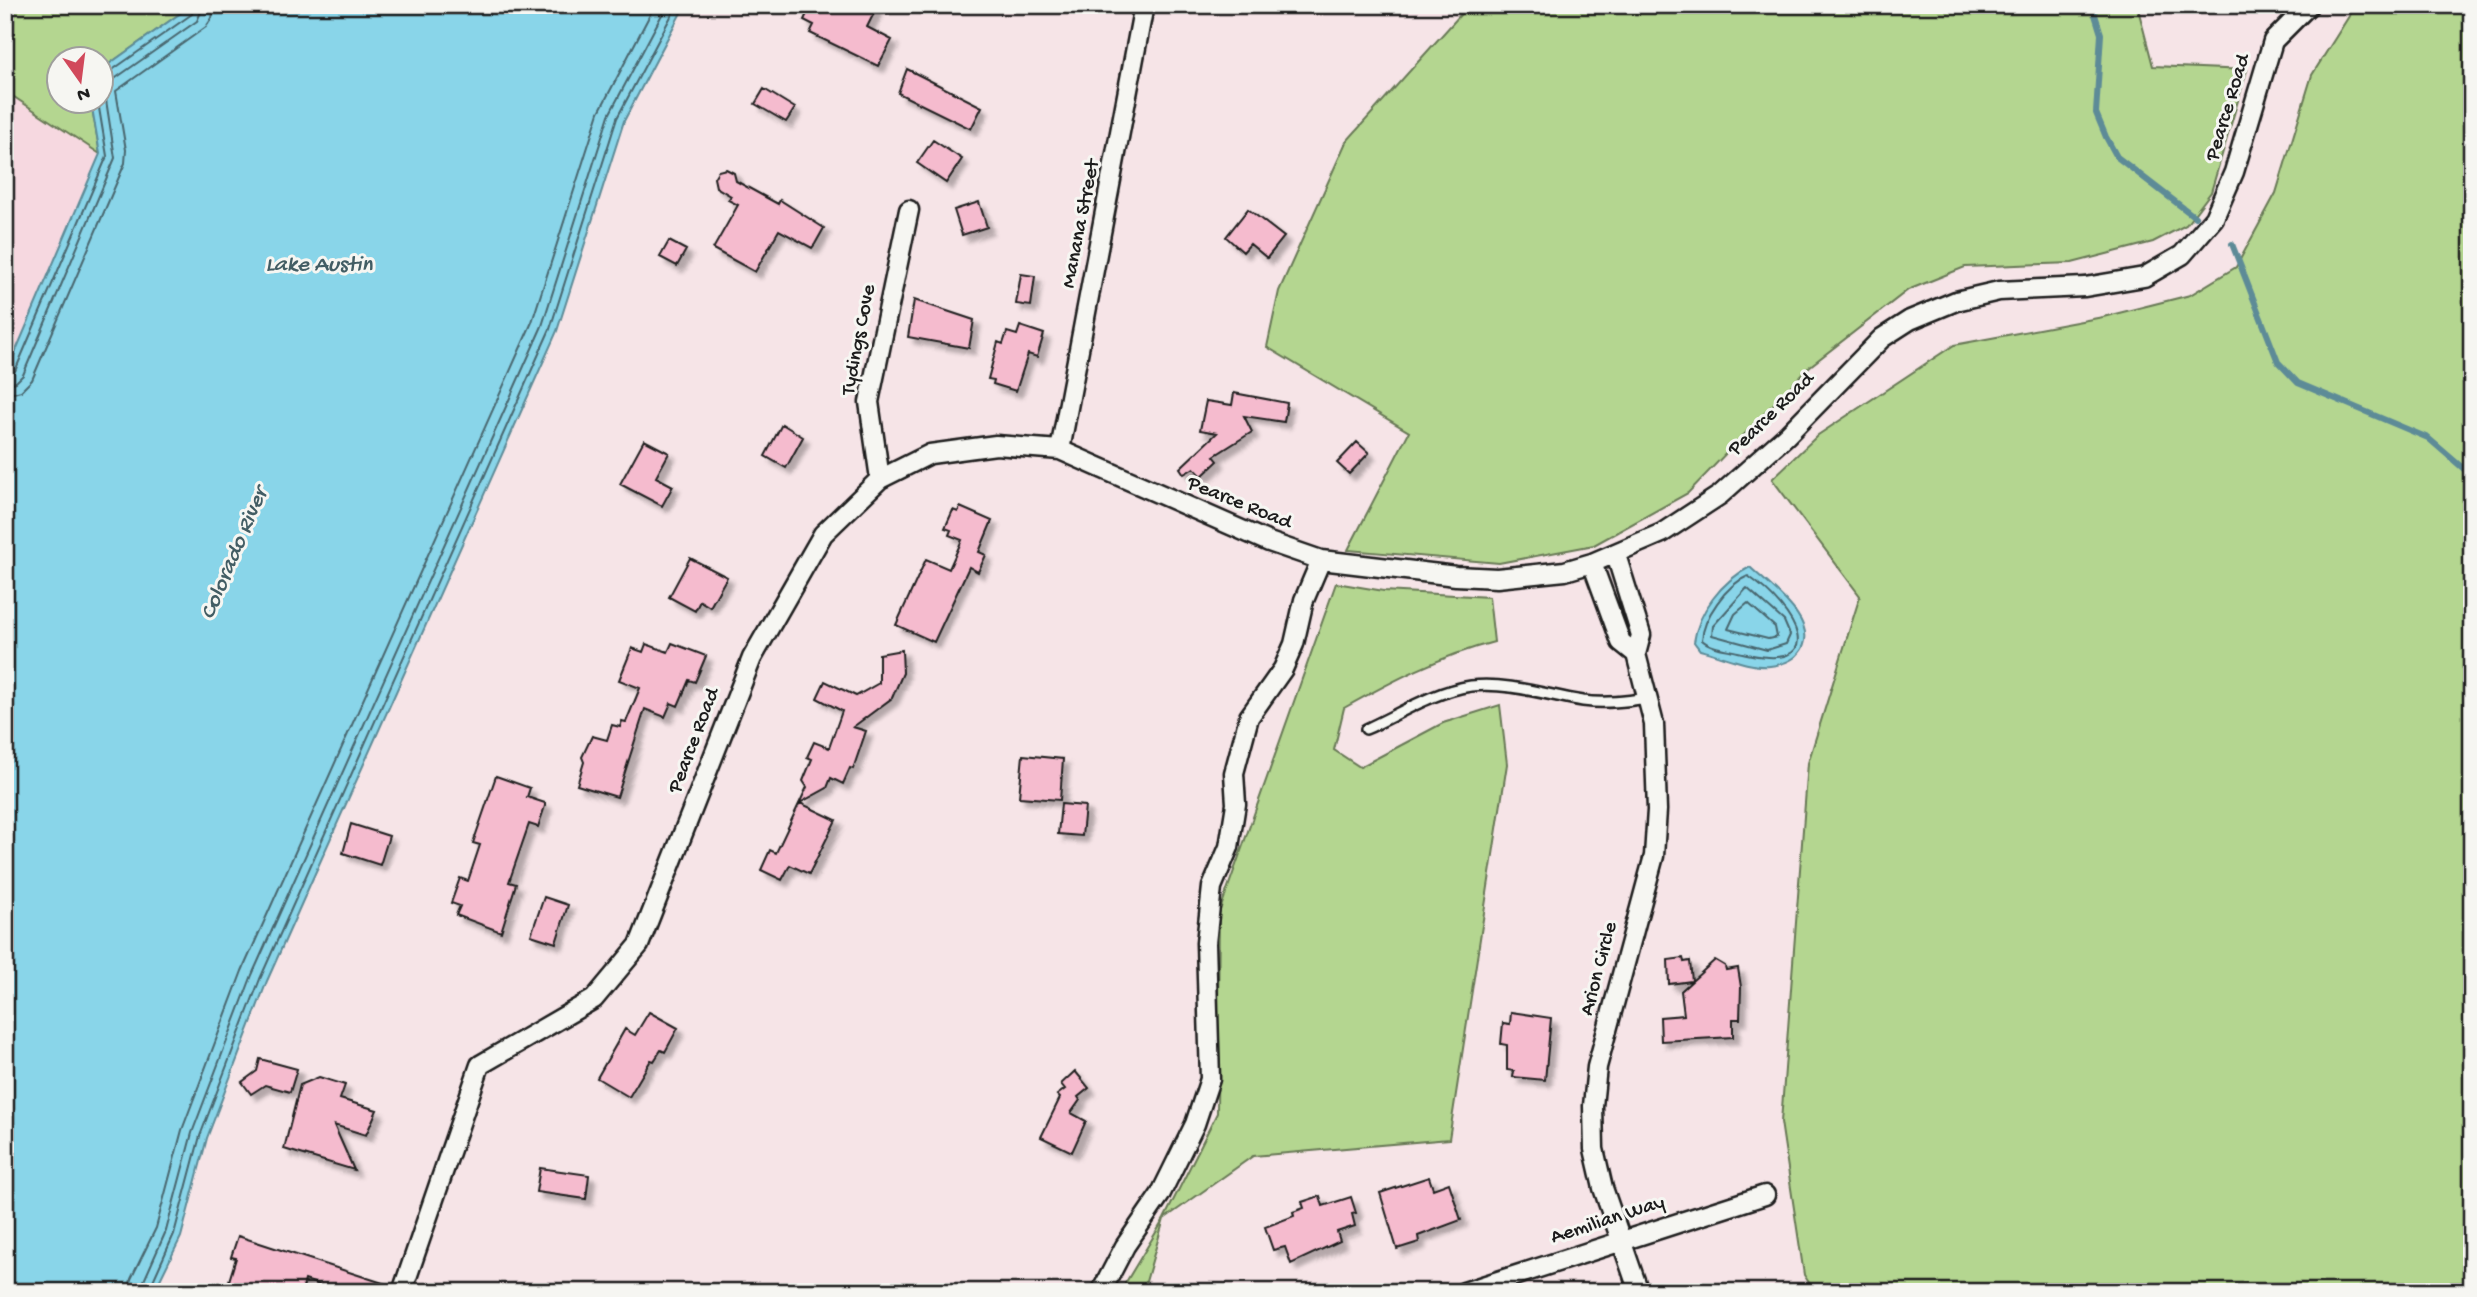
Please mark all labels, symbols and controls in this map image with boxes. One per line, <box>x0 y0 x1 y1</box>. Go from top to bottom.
north arrow <box>46 46 116 116</box>
street label: Pearce Road <box>2201 50 2258 165</box>
text: N <box>74 80 92 106</box>
street label: Manana Street <box>1057 155 1107 290</box>
water label: Lake Austin <box>266 252 374 279</box>
street label: Tydings Cove <box>837 281 883 398</box>
street label: Pearce Road <box>1723 367 1822 463</box>
street label: Pearce Road <box>1182 471 1296 537</box>
water label: Colorado River <box>195 480 277 624</box>
street label: Pearce Road <box>663 683 727 798</box>
street label: Arion Circle <box>1575 918 1625 1019</box>
street label: Aemilian Way <box>1548 1191 1668 1251</box>

